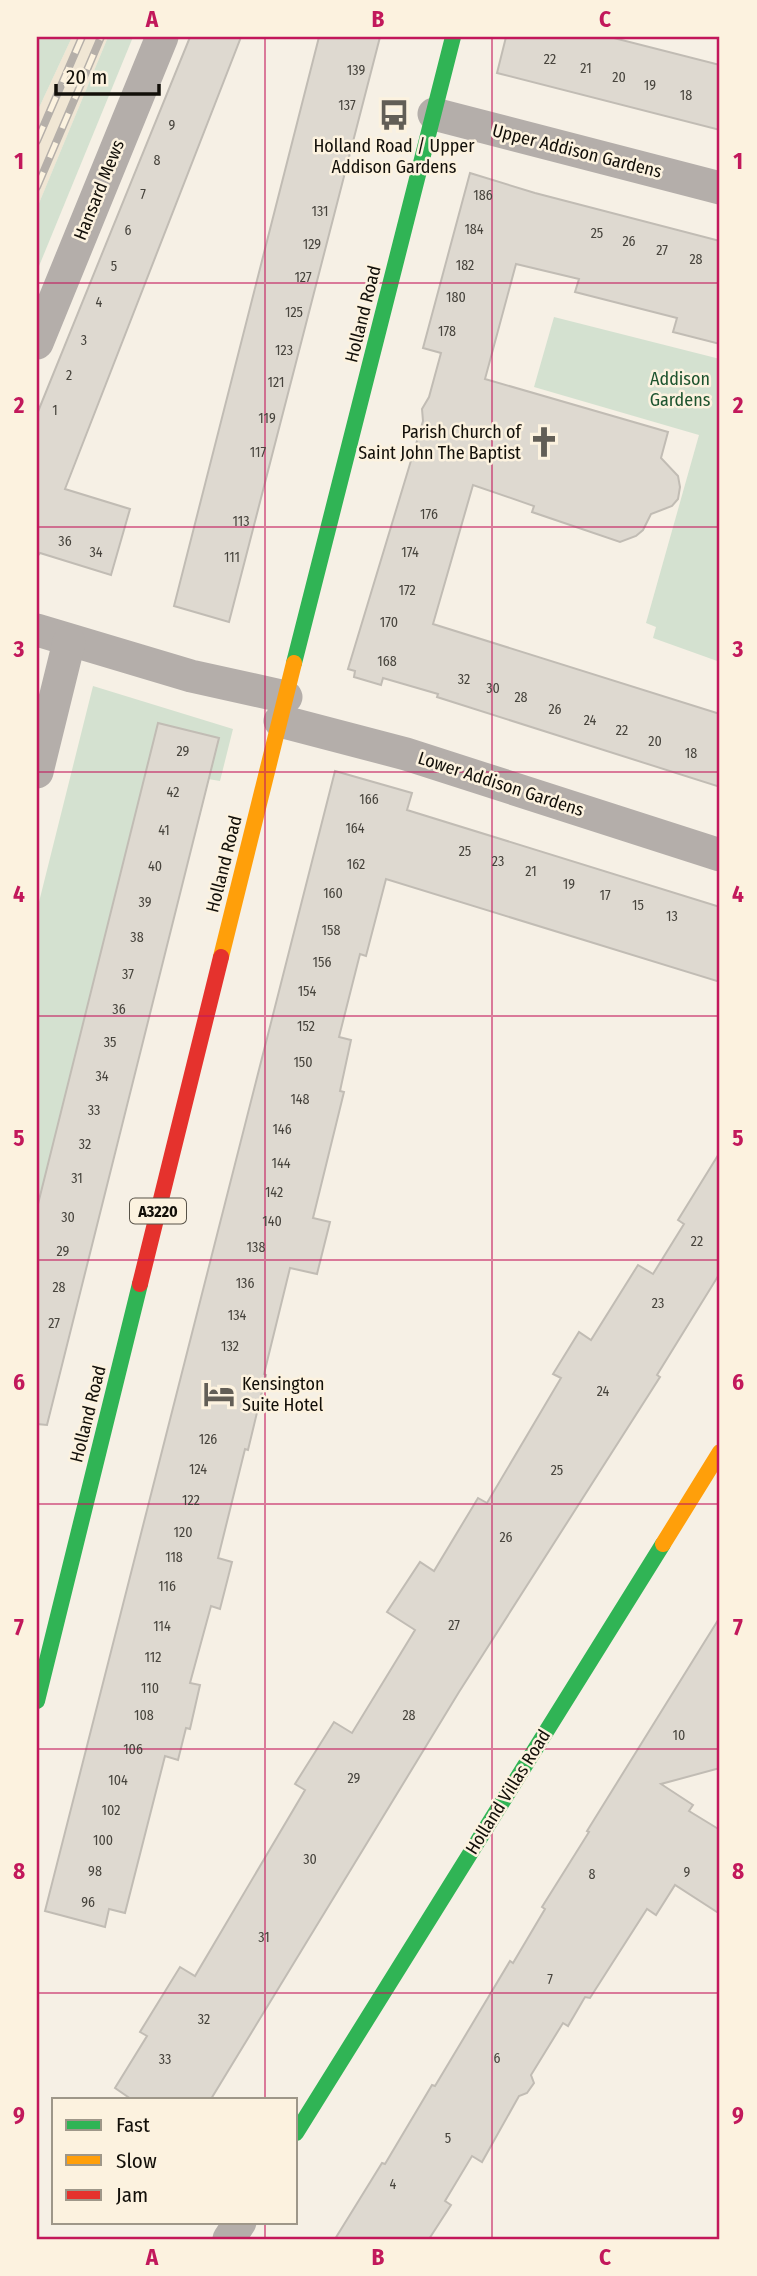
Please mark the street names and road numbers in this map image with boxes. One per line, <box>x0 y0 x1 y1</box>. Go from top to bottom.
street label: Upper Addison Gardens <box>490 119 664 183</box>
street label: Hansard Mews <box>69 136 129 243</box>
street label: Holland Road <box>340 263 386 365</box>
street label: Lower Addison Gardens <box>415 747 587 821</box>
street label: Holland Road <box>201 813 247 915</box>
road number: A3220 <box>130 1198 186 1224</box>
street label: Holland Road <box>65 1363 111 1465</box>
street label: Holland Villas Road <box>461 1726 555 1858</box>

